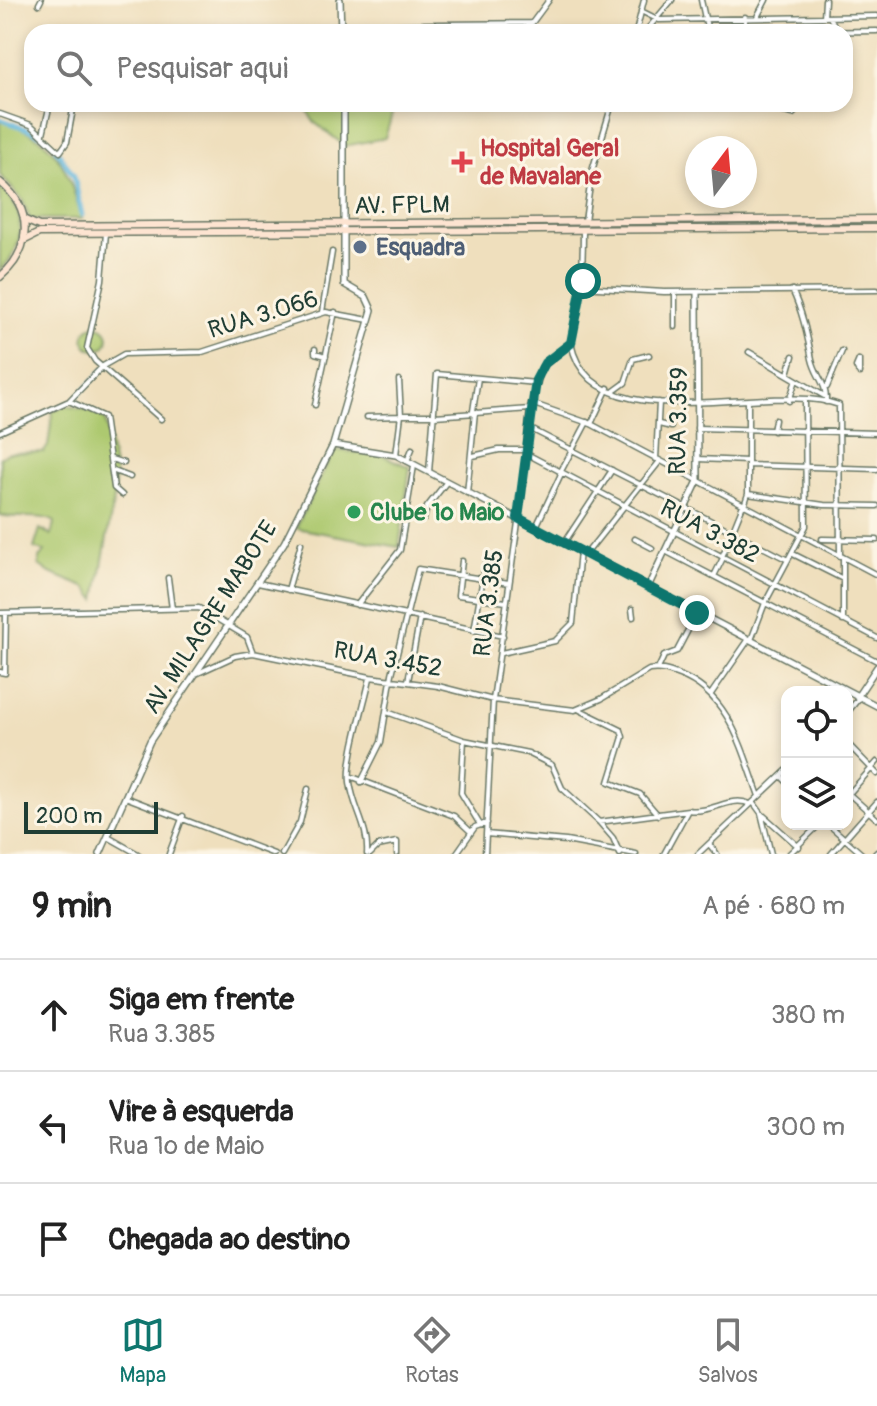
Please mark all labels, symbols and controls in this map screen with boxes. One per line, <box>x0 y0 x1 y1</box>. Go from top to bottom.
search box <box>24 24 853 112</box>
icon: search <box>52 46 96 90</box>
text: Pesquisar aqui <box>116 50 288 87</box>
place label: Hospital Geral de Mavalane <box>480 134 619 191</box>
north arrow <box>685 136 757 208</box>
marker: Hospital Geral de Mavalane <box>451 151 473 173</box>
street label: AV. FPLM <box>354 190 450 221</box>
place label: Esquadra <box>376 233 465 262</box>
marker: Esquadra <box>351 238 369 256</box>
route start <box>565 263 601 299</box>
street label: RUA 3.066 <box>205 284 322 345</box>
street label: RUA 3.359 <box>663 367 694 475</box>
street label: RUA 3.382 <box>655 493 764 570</box>
place label: Clube 1º Maio <box>370 498 505 527</box>
marker: Clube 1º Maio <box>345 503 363 521</box>
street label: AV. MILAGRE MABOTE <box>137 515 284 719</box>
street label: RUA 3.385 <box>468 548 509 658</box>
route end <box>679 595 715 631</box>
street label: RUA 3.452 <box>331 636 444 683</box>
map controls <box>781 686 853 830</box>
button: locate <box>781 686 853 758</box>
button: layers <box>781 758 853 830</box>
scale bar <box>24 798 158 834</box>
text: 200 m <box>36 802 103 830</box>
text: 9 min <box>32 885 112 928</box>
text: A pé · 680 m <box>702 890 845 922</box>
text: Siga em frente <box>108 981 294 1018</box>
icon: ahead <box>32 993 76 1037</box>
text: 380 m <box>771 999 845 1031</box>
text: Rua 3.385 <box>108 1018 216 1050</box>
text: Vire à esquerda <box>108 1093 294 1130</box>
icon: left <box>32 1105 76 1149</box>
text: 300 m <box>766 1111 845 1143</box>
text: Rua 1º de Maio <box>108 1130 265 1162</box>
icon: arrive <box>32 1217 76 1261</box>
text: Chegada ao destino <box>108 1221 350 1258</box>
tab: Mapa <box>119 1313 166 1389</box>
tab: Rotas <box>405 1313 459 1389</box>
tab: Salvos <box>698 1313 757 1389</box>

